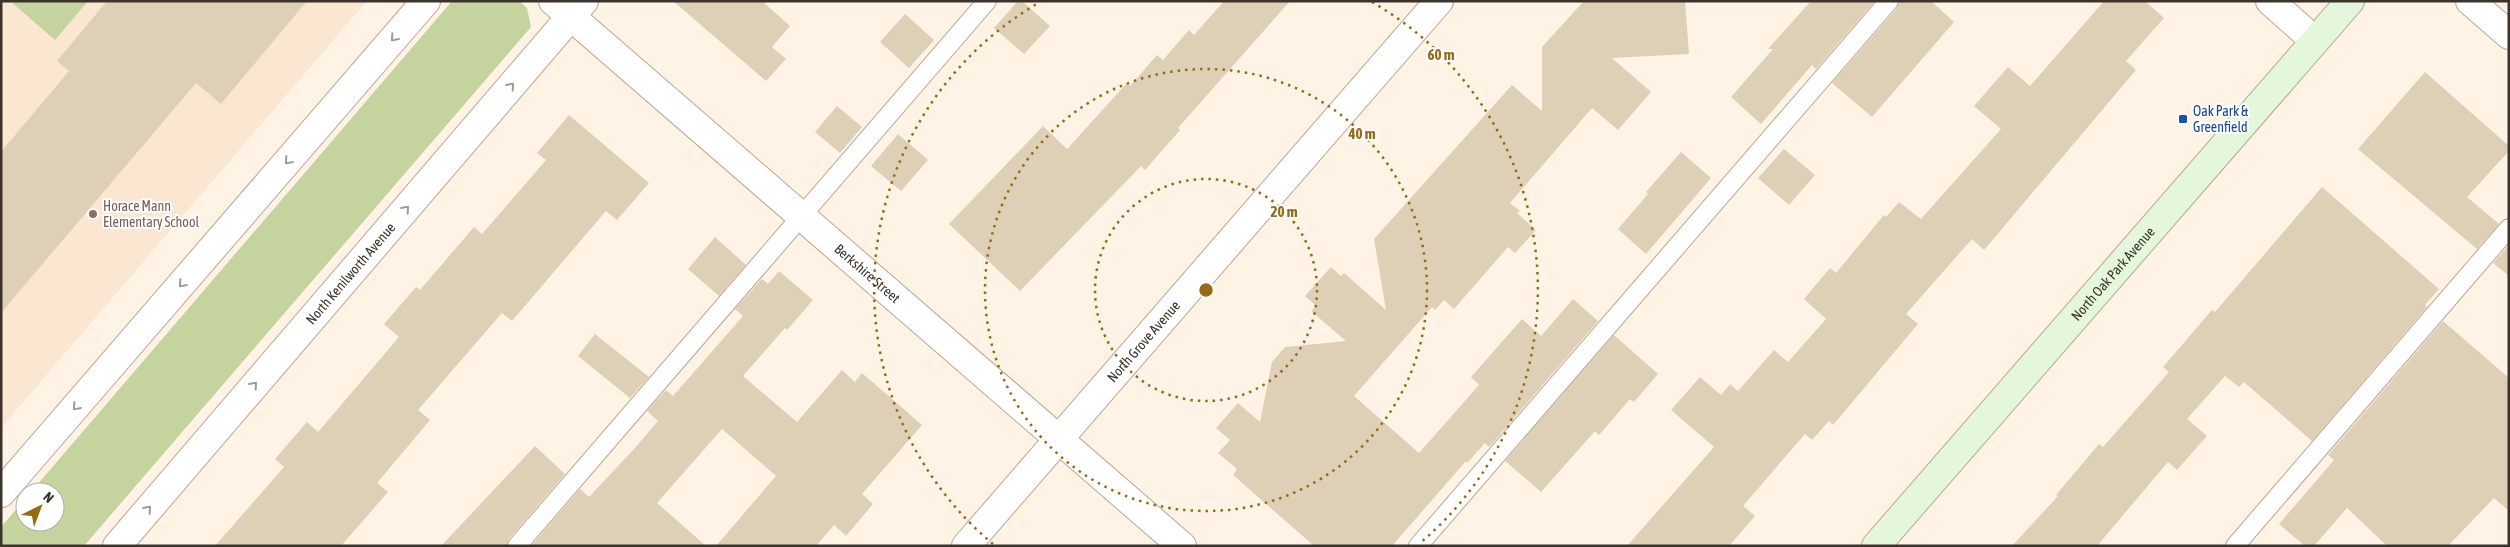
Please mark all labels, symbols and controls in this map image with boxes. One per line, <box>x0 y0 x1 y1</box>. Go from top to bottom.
one-way arrow <box>391 33 400 42</box>
text: 60 m <box>1428 46 1455 63</box>
one-way arrow <box>506 82 515 91</box>
place label: Oak Park & Greenfield <box>2193 103 2249 135</box>
marker: Oak Park & Greenfield <box>2177 113 2189 125</box>
text: 40 m <box>1348 125 1376 142</box>
one-way arrow <box>285 155 294 164</box>
place label: Horace Mann Elementary School <box>103 198 199 230</box>
text: 20 m <box>1271 203 1298 220</box>
one-way arrow <box>400 206 408 215</box>
marker: Horace Mann Elementary School <box>87 208 99 220</box>
street label: North Kenilworth Avenue <box>303 219 398 327</box>
street label: North Oak Park Avenue <box>2068 224 2158 324</box>
street label: Berkshire Street <box>831 241 903 306</box>
one-way arrow <box>179 278 188 287</box>
centre of rings <box>1197 281 1215 299</box>
street label: North Grove Avenue <box>1104 297 1183 385</box>
one-way arrow <box>248 382 257 391</box>
one-way arrow <box>73 401 81 410</box>
north arrow <box>15 482 65 532</box>
text: N <box>40 489 57 506</box>
one-way arrow <box>143 505 152 514</box>

